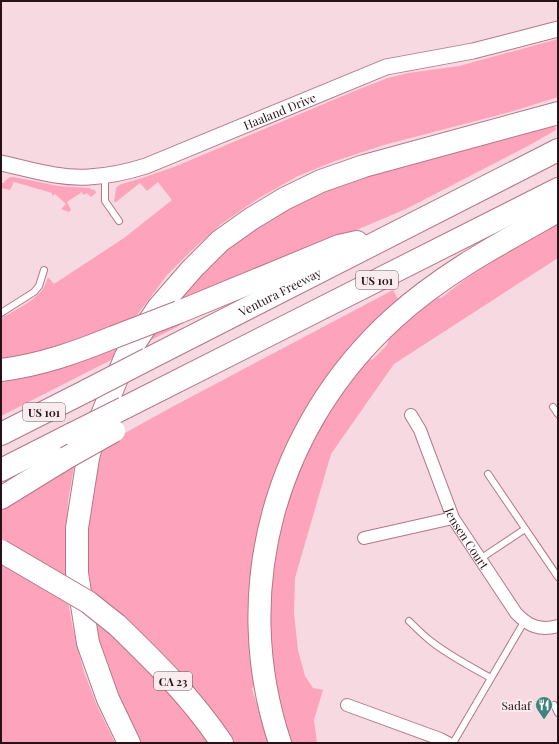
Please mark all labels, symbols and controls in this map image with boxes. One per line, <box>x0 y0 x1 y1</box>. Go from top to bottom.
street label: Haaland Drive <box>241 89 318 133</box>
street label: Ventura Freeway <box>235 264 324 320</box>
road number: US 101 <box>356 271 398 289</box>
road number: US 101 <box>23 403 65 421</box>
street label: Jensen Court <box>441 504 493 573</box>
road number: CA 23 <box>154 672 192 690</box>
restaurant icon: Sadaf <box>534 695 554 720</box>
place label: Sadaf <box>502 697 532 713</box>

